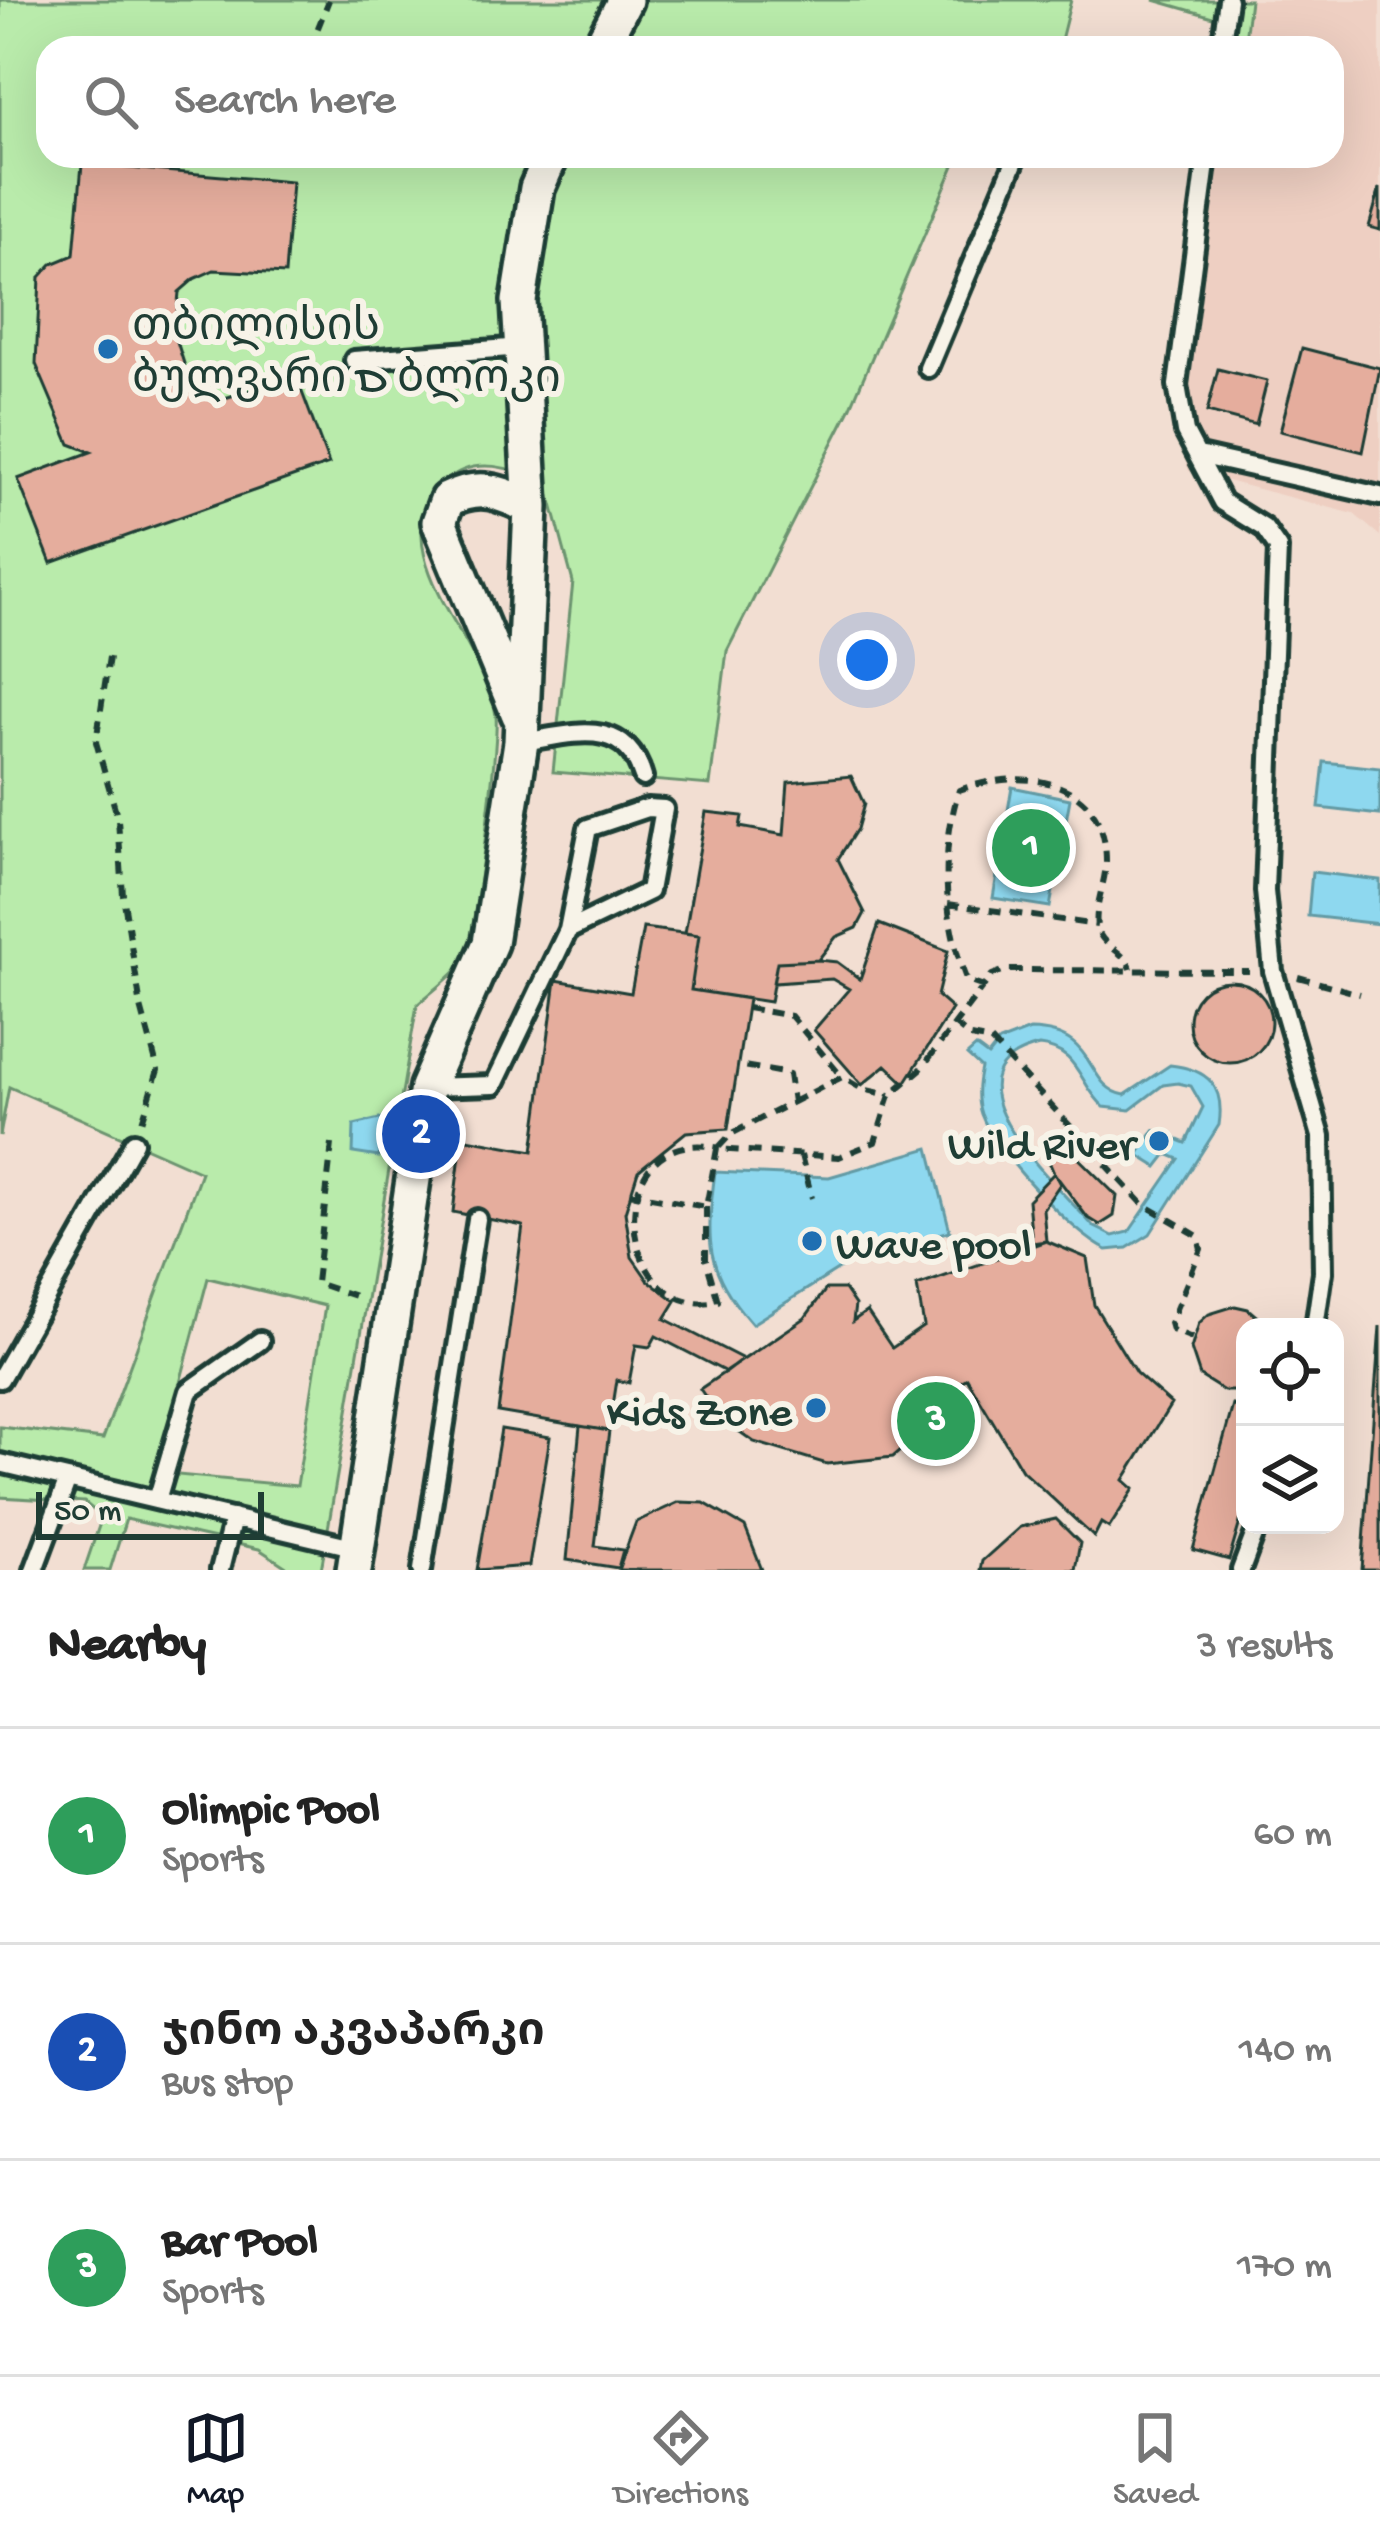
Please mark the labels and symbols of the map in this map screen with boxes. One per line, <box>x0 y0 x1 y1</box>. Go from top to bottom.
place label: თბილისის ბულვარი D ბლოკი <box>132 304 561 409</box>
marker: თბილისის ბულვარი D ბლოკი <box>95 336 121 362</box>
your location <box>837 630 897 690</box>
pin: 1 <box>992 803 1070 893</box>
pin: 2 <box>382 1089 460 1179</box>
place label: Wild River <box>948 1122 1139 1175</box>
marker: Wild River <box>1146 1128 1172 1154</box>
place label: Wave pool <box>836 1222 1032 1275</box>
marker: Wave pool <box>799 1228 825 1254</box>
pin: 3 <box>897 1376 975 1466</box>
place label: Kids Zone <box>607 1389 793 1442</box>
marker: Kids Zone <box>803 1395 829 1421</box>
scale bar <box>36 1486 264 1539</box>

